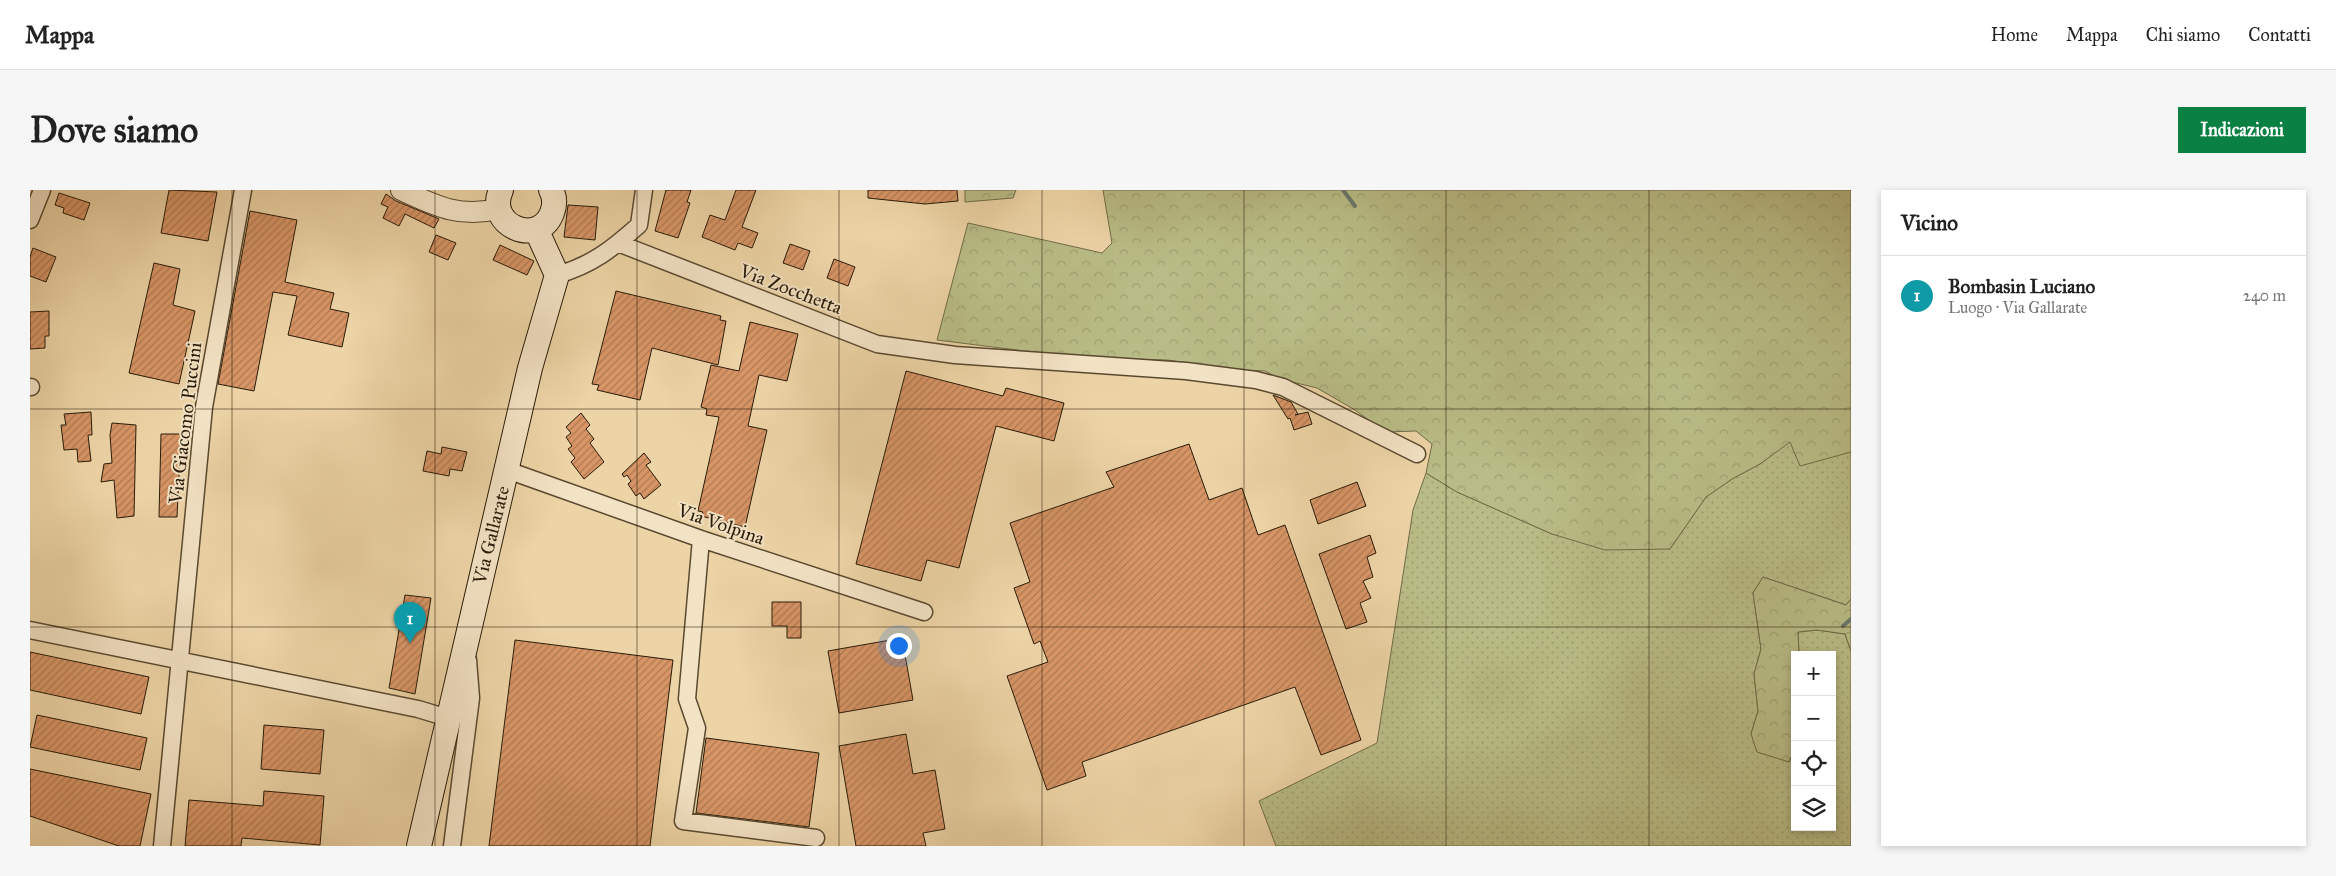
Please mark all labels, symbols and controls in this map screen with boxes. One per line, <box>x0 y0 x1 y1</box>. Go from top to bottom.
text: Mappa <box>25 20 94 50</box>
text: Home <box>1991 24 2038 46</box>
text: Mappa <box>2066 24 2118 46</box>
text: Chi siamo <box>2146 24 2220 46</box>
text: Contatti <box>2248 24 2311 46</box>
button: Indicazioni <box>2178 107 2306 153</box>
text: Dove siamo <box>30 109 198 152</box>
text: Vicino <box>1901 210 1958 236</box>
street label: Via Zocchetta <box>736 259 846 319</box>
text: Bombasin Luciano <box>1948 275 2095 298</box>
text: 1 <box>1914 286 1920 305</box>
text: 240 m <box>2243 286 2286 305</box>
text: Luogo · Via Gallarate <box>1948 298 2087 317</box>
street label: Via Giacomo Puccini <box>164 341 206 506</box>
street label: Via Gallarate <box>467 483 514 588</box>
street label: Via Volpina <box>674 498 768 550</box>
pin: 1 <box>394 602 426 643</box>
your location <box>886 633 912 659</box>
map controls <box>1791 651 1836 831</box>
button: + <box>1791 651 1836 696</box>
button: − <box>1791 696 1836 741</box>
button: locate <box>1791 741 1836 786</box>
button: layers <box>1791 786 1836 831</box>

